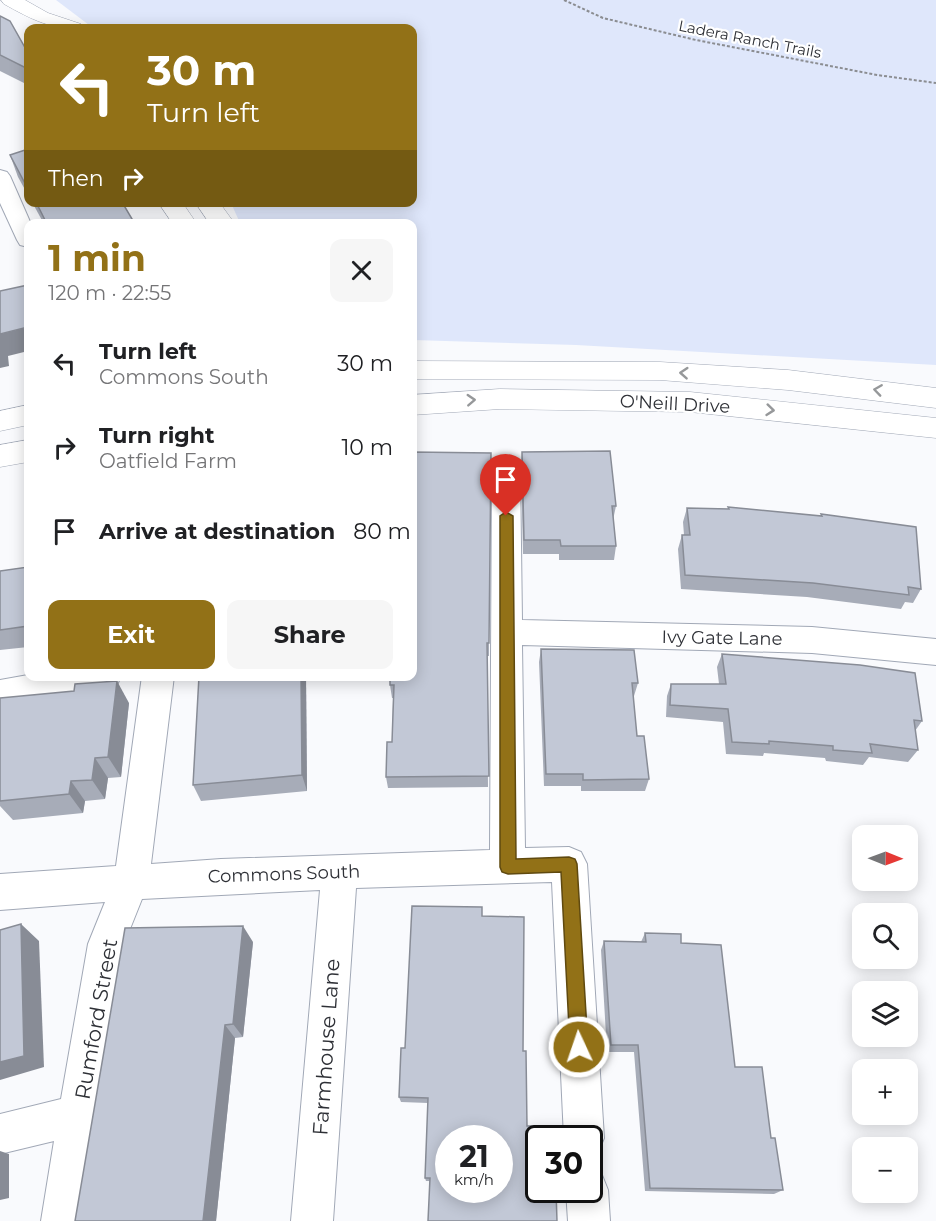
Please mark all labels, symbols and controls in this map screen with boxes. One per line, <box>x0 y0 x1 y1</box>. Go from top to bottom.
street label: Ladera Ranch Trails <box>677 16 823 62</box>
text: 30 m <box>147 44 256 96</box>
icon: left <box>48 48 126 126</box>
text: Turn left <box>147 96 260 129</box>
icon: right <box>116 162 149 195</box>
text: Then <box>48 165 104 192</box>
text: 1 min <box>48 236 146 280</box>
button: close <box>330 239 393 302</box>
text: 120 m · 22:55 <box>48 281 171 305</box>
text: Turn left <box>99 338 197 365</box>
icon: left <box>48 347 81 380</box>
text: 30 m <box>337 350 393 377</box>
text: Commons South <box>99 365 269 389</box>
one-way arrow <box>679 367 688 380</box>
one-way arrow <box>873 385 883 397</box>
street label: O'Neill Drive <box>619 390 731 418</box>
one-way arrow <box>466 394 475 407</box>
one-way arrow <box>766 403 775 416</box>
text: Turn right <box>99 422 214 449</box>
icon: right <box>48 431 81 464</box>
text: 10 m <box>341 434 393 461</box>
text: Oatfield Farm <box>99 449 237 473</box>
pin <box>480 454 531 516</box>
icon: arrive <box>489 463 522 496</box>
icon: arrive <box>48 515 81 548</box>
text: Arrive at destination <box>99 518 335 545</box>
text: 80 m <box>353 518 411 545</box>
button: Exit <box>48 600 215 669</box>
button: Share <box>227 600 393 669</box>
street label: Ivy Gate Lane <box>661 626 783 650</box>
north arrow <box>852 825 918 891</box>
map controls <box>852 825 918 1203</box>
street label: Commons South <box>207 860 361 888</box>
button: search <box>852 903 918 969</box>
street label: Rumford Street <box>70 937 122 1101</box>
street label: Farmhouse Lane <box>307 958 345 1136</box>
button: layers <box>852 981 918 1047</box>
position arrow <box>547 1015 611 1079</box>
button: + <box>852 1059 918 1125</box>
speed limit sign: 30 <box>525 1125 603 1203</box>
button: − <box>852 1137 918 1203</box>
text: 21 <box>459 1138 489 1175</box>
text: km/h <box>454 1170 494 1189</box>

